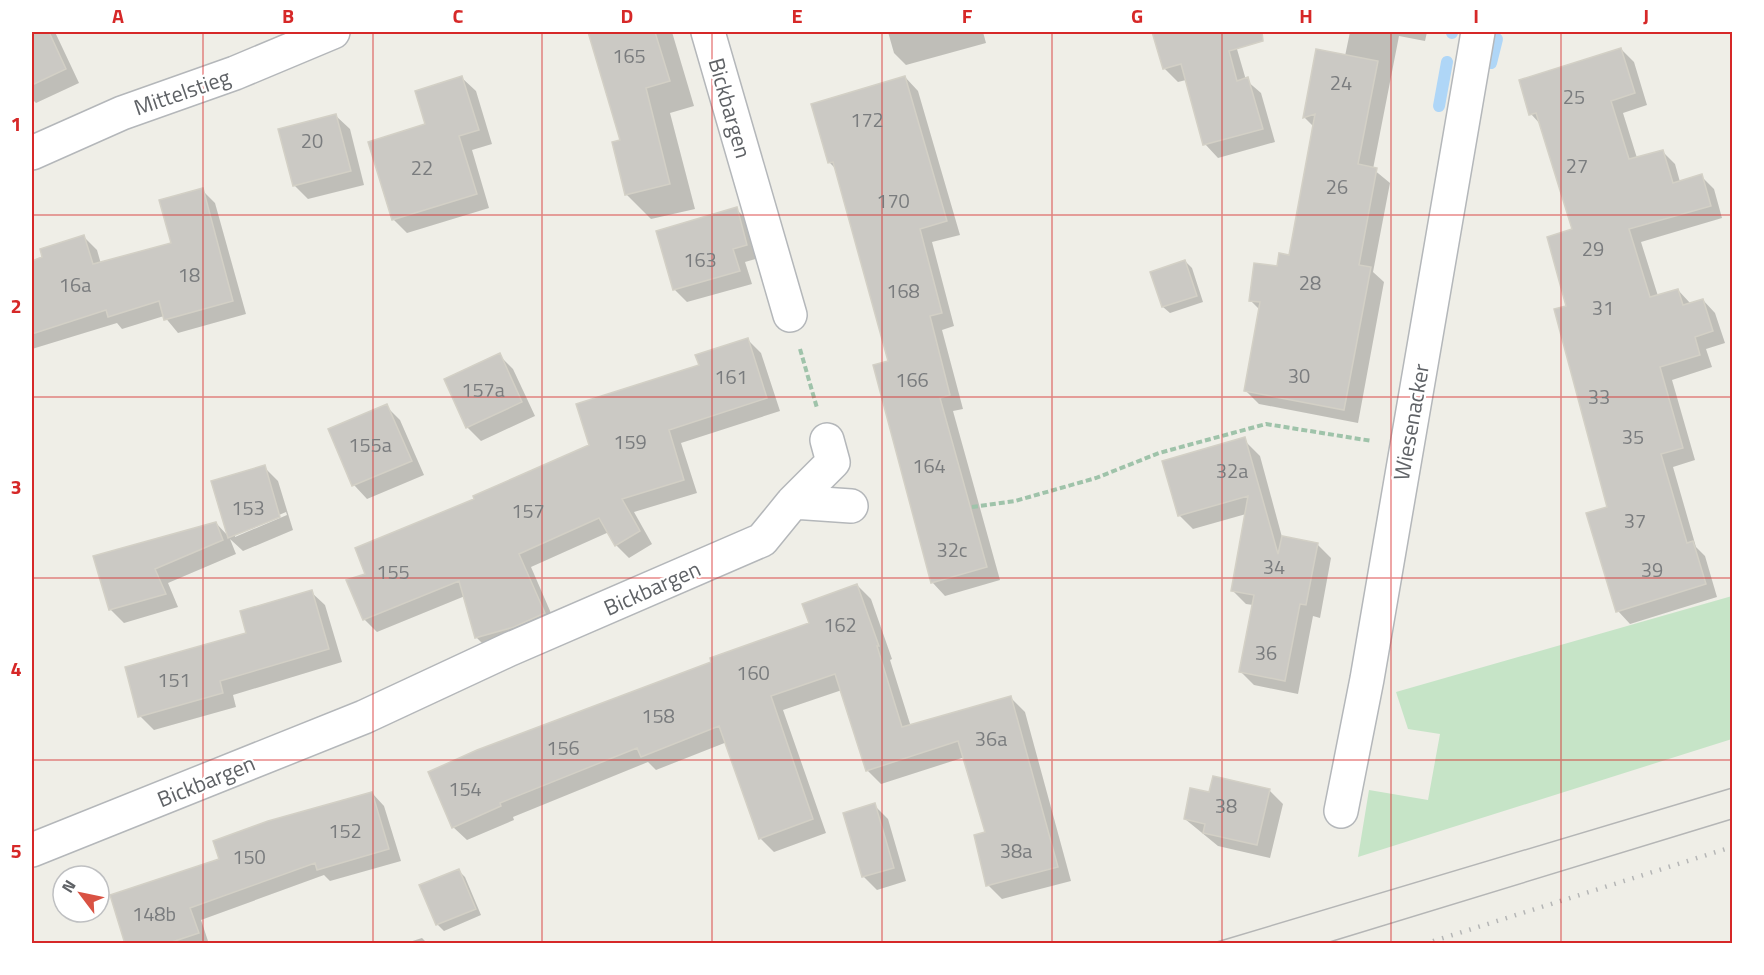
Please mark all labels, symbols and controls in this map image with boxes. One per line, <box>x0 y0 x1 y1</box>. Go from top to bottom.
text: A <box>112 0 124 31</box>
text: B <box>282 0 294 31</box>
text: C <box>453 0 464 31</box>
text: D <box>621 0 633 31</box>
text: E <box>791 0 803 31</box>
text: F <box>962 0 973 31</box>
text: G <box>1131 0 1143 31</box>
text: H <box>1299 0 1313 31</box>
text: I <box>1473 0 1479 31</box>
text: J <box>1643 0 1649 31</box>
house number: 165 <box>612 40 646 71</box>
street label: Bickbargen <box>699 54 761 162</box>
street label: Mittelstieg <box>129 60 235 124</box>
house number: 24 <box>1330 67 1352 98</box>
house number: 25 <box>1563 81 1585 112</box>
house number: 172 <box>850 104 884 135</box>
text: 1 <box>10 108 22 139</box>
house number: 20 <box>301 125 323 156</box>
house number: 27 <box>1566 150 1588 181</box>
house number: 22 <box>411 152 433 183</box>
house number: 26 <box>1326 171 1348 202</box>
house number: 170 <box>876 185 910 216</box>
house number: 29 <box>1582 233 1604 264</box>
house number: 163 <box>683 244 717 275</box>
house number: 18 <box>178 259 200 290</box>
house number: 28 <box>1299 267 1321 298</box>
house number: 16a <box>59 269 91 300</box>
house number: 168 <box>886 275 920 306</box>
text: 2 <box>10 290 22 321</box>
house number: 31 <box>1592 292 1614 323</box>
house number: 30 <box>1288 360 1310 391</box>
street label: Wiesenacker <box>1384 360 1438 483</box>
house number: 161 <box>714 361 748 392</box>
house number: 166 <box>895 364 929 395</box>
house number: 157a <box>461 374 505 405</box>
house number: 33 <box>1588 381 1610 412</box>
house number: 35 <box>1622 421 1644 452</box>
house number: 159 <box>613 426 647 457</box>
house number: 155a <box>348 429 392 460</box>
house number: 164 <box>912 450 946 481</box>
house number: 32a <box>1216 455 1248 486</box>
text: 3 <box>10 471 22 502</box>
house number: 153 <box>231 492 265 523</box>
house number: 157 <box>511 495 545 526</box>
house number: 37 <box>1624 505 1646 536</box>
house number: 32c <box>936 534 968 565</box>
house number: 34 <box>1263 551 1285 582</box>
street label: Bickbargen <box>598 552 706 624</box>
house number: 39 <box>1641 554 1663 585</box>
house number: 155 <box>376 556 410 587</box>
house number: 162 <box>823 609 857 640</box>
house number: 36 <box>1255 637 1277 668</box>
text: 4 <box>10 653 22 684</box>
house number: 160 <box>736 657 770 688</box>
house number: 151 <box>157 664 191 695</box>
house number: 158 <box>641 700 675 731</box>
house number: 36a <box>975 723 1007 754</box>
house number: 156 <box>546 732 580 763</box>
street label: Bickbargen <box>152 746 260 816</box>
house number: 154 <box>448 773 482 804</box>
house number: 38 <box>1215 790 1237 821</box>
house number: 152 <box>328 815 362 846</box>
text: 5 <box>10 835 22 866</box>
house number: 38a <box>1000 835 1032 866</box>
house number: 150 <box>232 841 266 872</box>
north arrow <box>51 864 111 924</box>
text: N <box>55 875 81 897</box>
house number: 148b <box>132 898 176 929</box>

